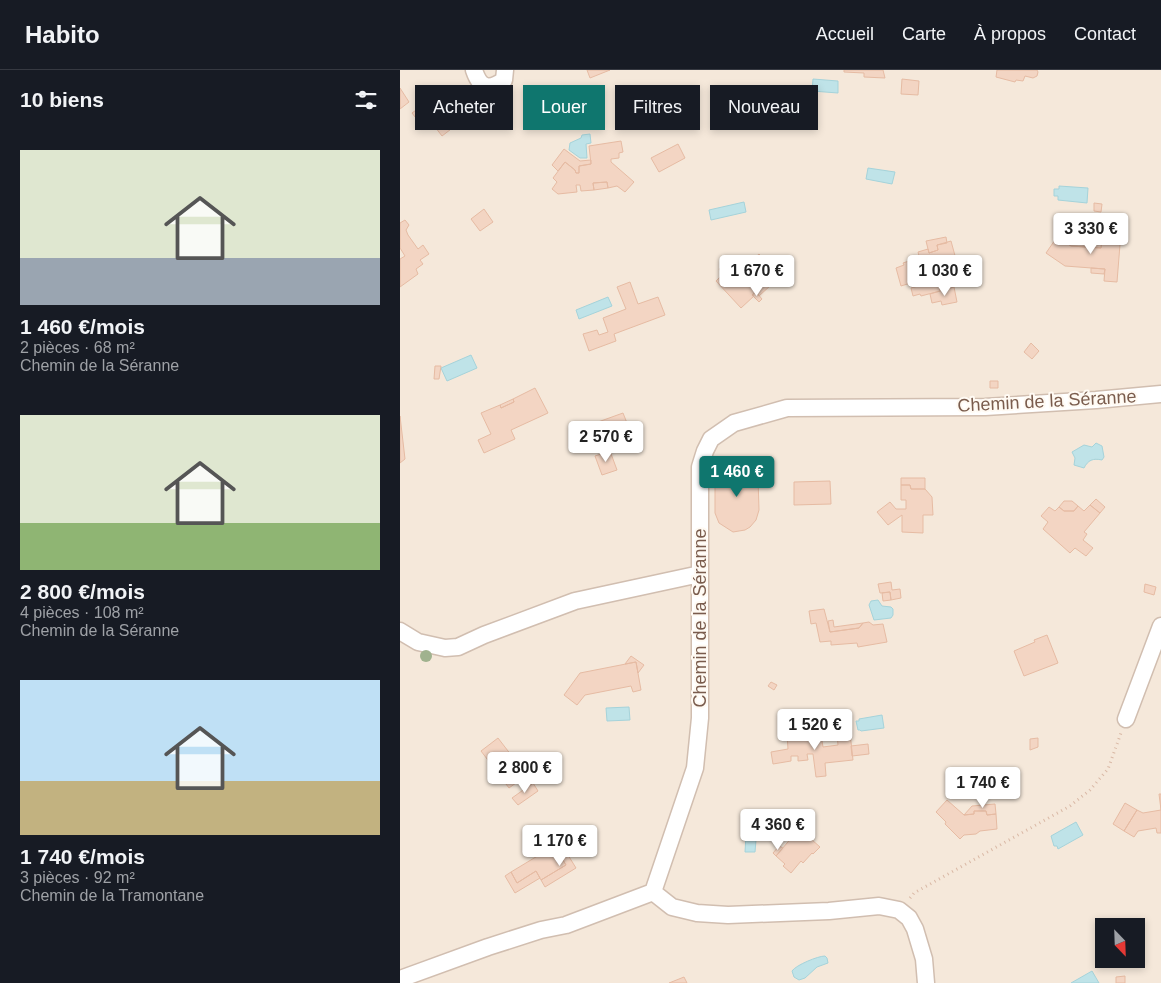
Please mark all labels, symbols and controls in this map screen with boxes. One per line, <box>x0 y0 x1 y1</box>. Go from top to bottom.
text: Habito <box>25 21 100 48</box>
text: Accueil <box>816 24 874 44</box>
text: Carte <box>902 24 946 44</box>
text: À propos <box>974 24 1046 44</box>
text: Contact <box>1074 24 1136 44</box>
chip: Acheter <box>415 85 513 130</box>
chip: Louer <box>523 85 605 130</box>
chip: Filtres <box>615 85 700 130</box>
chip: Nouveau <box>710 85 818 130</box>
icon: filters <box>352 86 380 114</box>
text: 10 biens <box>20 88 104 111</box>
icon: home <box>155 183 245 273</box>
pin: 3 330 € <box>1045 212 1137 255</box>
text: 3 330 € <box>1064 220 1118 237</box>
pin: 1 670 € <box>711 254 803 297</box>
pin: 1 030 € <box>899 254 991 297</box>
text: 1 670 € <box>730 262 784 279</box>
text: 1 030 € <box>918 262 972 279</box>
text: 1 460 €/mois <box>20 315 145 338</box>
text: 2 pièces · 68 m² <box>20 339 135 356</box>
text: Chemin de la Séranne <box>20 357 179 374</box>
street label: Chemin de la Séranne <box>957 386 1137 416</box>
pin: 2 570 € <box>560 420 652 463</box>
text: 2 570 € <box>579 428 633 445</box>
icon: home <box>155 448 245 538</box>
pin: 1 460 € <box>691 456 783 498</box>
text: 1 460 € <box>710 463 764 480</box>
street label: Chemin de la Séranne <box>690 528 710 708</box>
text: 2 800 €/mois <box>20 580 145 603</box>
text: 4 pièces · 108 m² <box>20 604 144 621</box>
text: Chemin de la Séranne <box>20 622 179 639</box>
pin: 1 520 € <box>769 708 861 751</box>
icon: home <box>155 713 245 803</box>
text: 1 520 € <box>788 716 842 733</box>
pin: 2 800 € <box>479 752 571 794</box>
text: 2 800 € <box>498 759 552 776</box>
pin: 1 740 € <box>937 766 1029 809</box>
text: 1 740 € <box>956 774 1010 791</box>
pin: 4 360 € <box>732 808 824 851</box>
text: 4 360 € <box>751 816 805 833</box>
pin: 1 170 € <box>514 824 606 867</box>
text: 1 170 € <box>533 832 587 849</box>
text: 1 740 €/mois <box>20 845 145 868</box>
text: 3 pièces · 92 m² <box>20 869 135 886</box>
text: Chemin de la Tramontane <box>20 887 204 904</box>
north arrow <box>1095 918 1145 968</box>
map controls <box>1095 918 1145 968</box>

